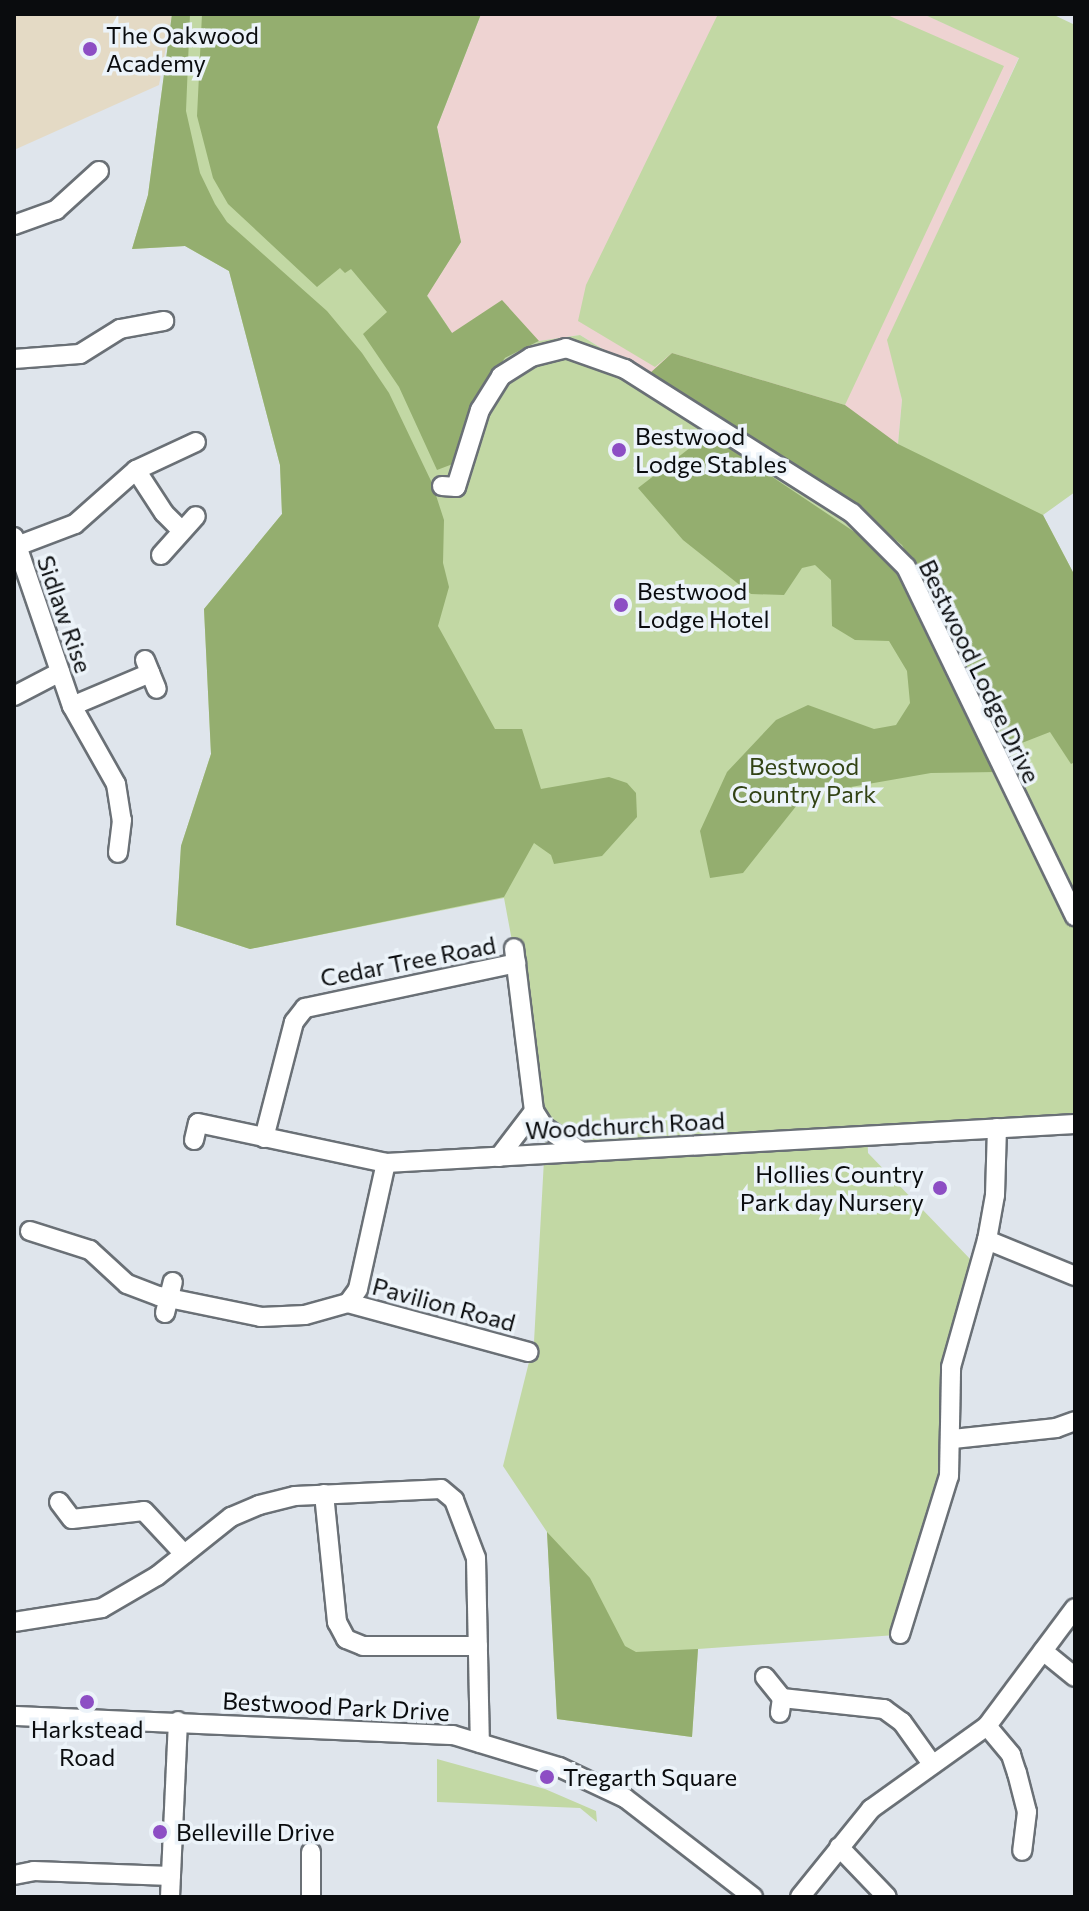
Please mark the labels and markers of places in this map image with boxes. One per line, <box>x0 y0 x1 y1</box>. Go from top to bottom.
place label: The Oakwood Academy <box>106 21 259 77</box>
marker: The Oakwood Academy <box>81 40 99 58</box>
place label: Bestwood Lodge Stables <box>635 422 787 478</box>
marker: Bestwood Lodge Stables <box>610 441 628 459</box>
place label: Bestwood Lodge Hotel <box>637 577 770 633</box>
marker: Bestwood Lodge Hotel <box>612 596 630 614</box>
place label: Hollies Country Park day Nursery <box>740 1160 924 1216</box>
marker: Hollies Country Park day Nursery <box>931 1179 949 1197</box>
marker: Harkstead Road <box>78 1693 96 1711</box>
place label: Harkstead Road <box>31 1715 143 1771</box>
place label: Tregarth Square <box>563 1763 737 1791</box>
marker: Tregarth Square <box>538 1768 556 1786</box>
place label: Belleville Drive <box>176 1818 335 1846</box>
marker: Belleville Drive <box>151 1823 169 1841</box>

